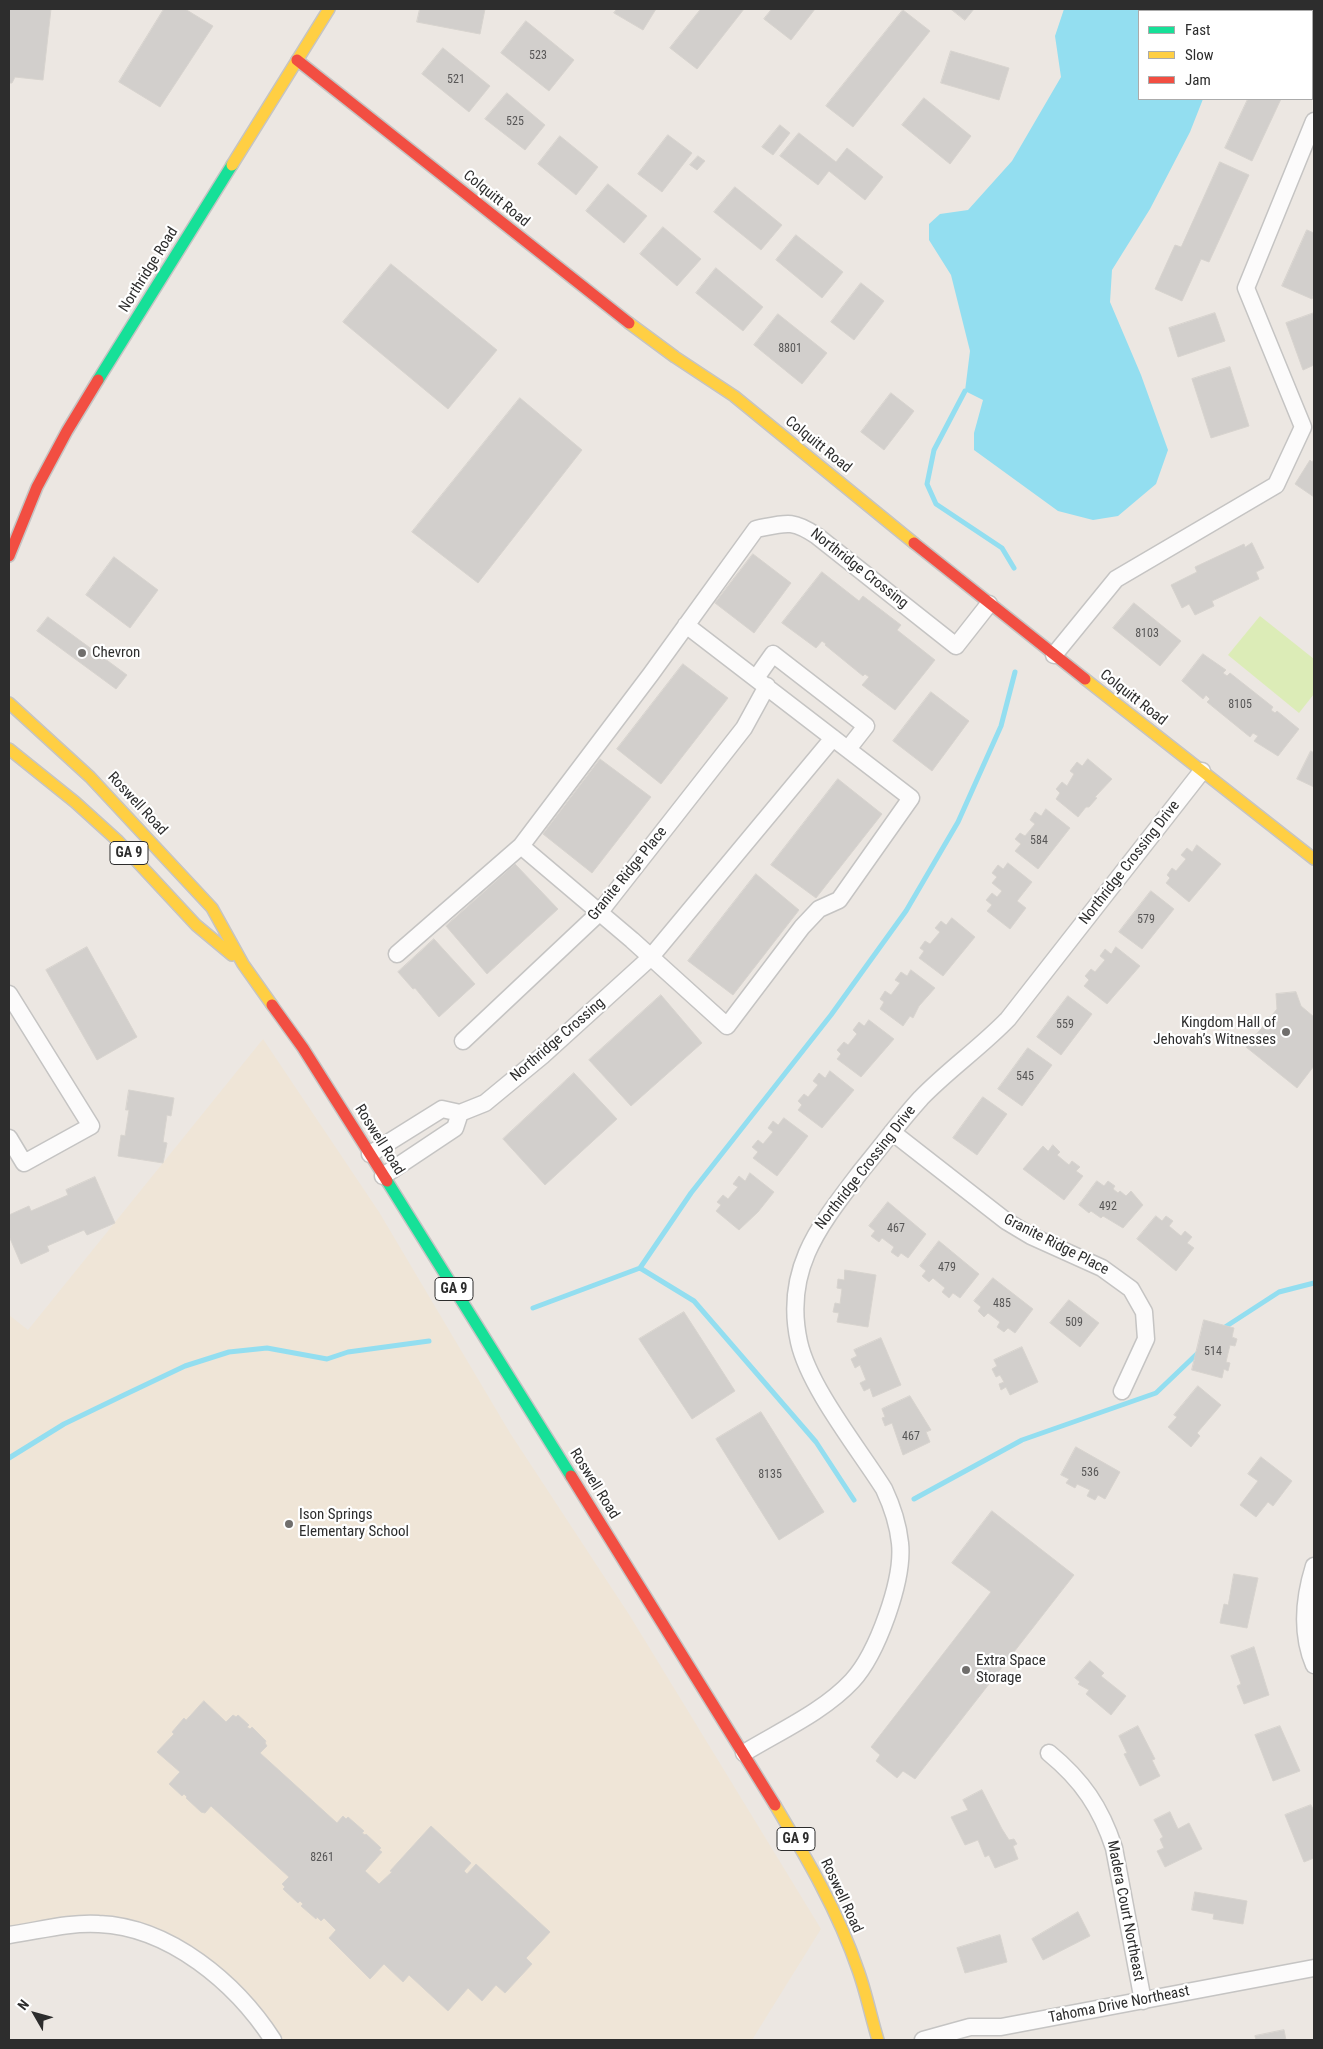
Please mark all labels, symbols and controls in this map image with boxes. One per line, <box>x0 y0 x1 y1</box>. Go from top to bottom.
legend <box>1138 10 1313 100</box>
text: Fast <box>1185 21 1210 39</box>
text: Slow <box>1185 46 1214 64</box>
house number: 523 <box>529 49 547 63</box>
text: Jam <box>1185 71 1211 89</box>
house number: 521 <box>447 73 465 87</box>
house number: 525 <box>506 115 524 129</box>
street label: Colquitt Road <box>459 167 533 231</box>
street label: Northridge Road <box>116 224 182 316</box>
house number: 8801 <box>778 342 802 356</box>
street label: Colquitt Road <box>781 413 855 477</box>
street label: Northridge Crossing <box>807 525 911 613</box>
house number: 8103 <box>1135 627 1159 641</box>
place label: Chevron <box>92 644 140 662</box>
marker: Chevron <box>76 647 88 659</box>
street label: Colquitt Road <box>1096 666 1170 730</box>
house number: 8105 <box>1228 698 1252 712</box>
street label: Roswell Road <box>103 769 171 839</box>
street label: Northridge Crossing Drive <box>1076 797 1184 929</box>
street label: Granite Ridge Place <box>585 823 671 925</box>
house number: 584 <box>1030 834 1048 848</box>
road number: GA 9 <box>110 841 148 864</box>
house number: 579 <box>1137 913 1155 927</box>
street label: Northridge Crossing <box>507 994 609 1086</box>
place label: Kingdom Hall of Jehovah’s Witnesses <box>1153 1014 1276 1049</box>
house number: 559 <box>1056 1018 1074 1032</box>
marker: Kingdom Hall of Jehovah’s Witnesses <box>1280 1026 1292 1038</box>
house number: 545 <box>1016 1070 1034 1084</box>
street label: Roswell Road <box>350 1101 408 1179</box>
street label: Northridge Crossing Drive <box>812 1102 920 1234</box>
house number: 492 <box>1099 1200 1117 1214</box>
street label: Granite Ridge Place <box>1000 1211 1112 1279</box>
house number: 467 <box>887 1222 905 1236</box>
house number: 479 <box>938 1261 956 1275</box>
road number: GA 9 <box>435 1278 473 1300</box>
house number: 485 <box>993 1297 1011 1311</box>
house number: 509 <box>1065 1316 1083 1330</box>
house number: 514 <box>1204 1345 1222 1359</box>
house number: 467 <box>902 1430 920 1444</box>
street label: Roswell Road <box>565 1445 623 1523</box>
house number: 536 <box>1081 1466 1099 1480</box>
house number: 8135 <box>758 1468 782 1482</box>
place label: Ison Springs Elementary School <box>299 1506 409 1541</box>
marker: Ison Springs Elementary School <box>283 1518 295 1530</box>
place label: Extra Space Storage <box>976 1652 1046 1687</box>
marker: Extra Space Storage <box>960 1664 972 1676</box>
road number: GA 9 <box>777 1828 815 1850</box>
street label: Madera Court Northeast <box>1103 1839 1147 1983</box>
house number: 8261 <box>310 1851 334 1865</box>
street label: Roswell Road <box>816 1856 866 1936</box>
street label: Tahoma Drive Northeast <box>1047 1983 1191 2027</box>
north arrow <box>10 1989 60 2039</box>
text: N <box>14 1996 32 2013</box>

